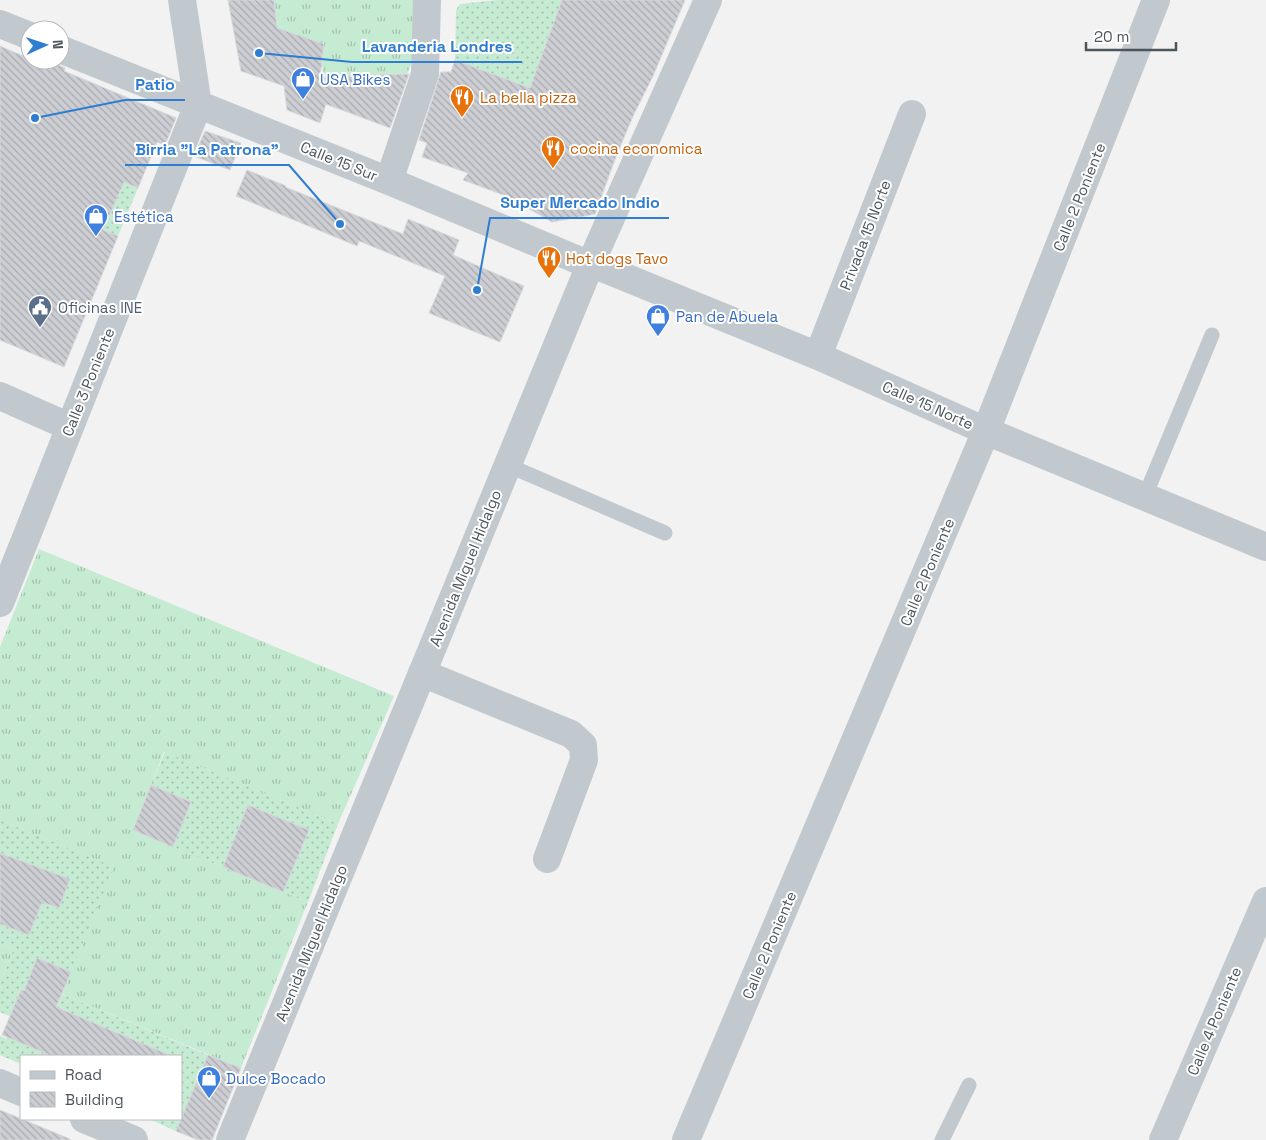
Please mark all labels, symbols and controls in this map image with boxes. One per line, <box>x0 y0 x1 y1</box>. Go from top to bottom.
north arrow <box>20 20 70 70</box>
scale bar <box>1086 20 1176 52</box>
text: 20 m <box>1094 27 1129 46</box>
callout: Lavanderia Londres <box>352 31 522 62</box>
text: Lavanderia Londres <box>362 36 512 57</box>
text: N <box>49 39 67 49</box>
shop icon: USA Bikes <box>290 66 316 100</box>
callout: Patio <box>125 69 185 100</box>
place label: USA Bikes <box>320 70 390 89</box>
text: Patio <box>135 74 175 95</box>
restaurant icon: La bella pizza <box>449 84 475 118</box>
place label: La bella pizza <box>480 88 577 107</box>
callout: Birria "La Patrona" <box>125 134 289 165</box>
restaurant icon: cocina economica <box>540 135 566 169</box>
street label: Calle 15 Sur <box>298 137 381 185</box>
text: Birria "La Patrona" <box>135 139 279 160</box>
place label: cocina economica <box>570 139 703 158</box>
street label: Calle 2 Poniente <box>1049 140 1109 254</box>
street label: Privada 15 Norte <box>835 177 895 293</box>
callout: Super Mercado Indio <box>490 187 669 218</box>
text: Super Mercado Indio <box>500 192 660 213</box>
shop icon: Estética <box>83 203 109 237</box>
place label: Estética <box>114 207 174 226</box>
restaurant icon: Hot dogs Tavo <box>536 245 562 279</box>
place label: Hot dogs Tavo <box>566 249 668 268</box>
public building icon: Oficinas INE <box>27 294 53 328</box>
place label: Oficinas INE <box>58 298 142 317</box>
shop icon: Pan de Abuela <box>645 303 671 337</box>
place label: Pan de Abuela <box>676 307 779 326</box>
street label: Calle 3 Poniente <box>58 325 118 439</box>
street label: Calle 15 Norte <box>879 376 977 434</box>
street label: Avenida Miguel Hidalgo <box>425 487 505 649</box>
street label: Calle 2 Poniente <box>896 515 958 629</box>
street label: Avenida Miguel Hidalgo <box>271 862 351 1024</box>
street label: Calle 2 Poniente <box>738 888 800 1002</box>
street label: Calle 4 Poniente <box>1183 964 1245 1078</box>
legend <box>20 1055 182 1120</box>
text: Road <box>65 1065 102 1084</box>
shop icon: Dulce Bocado <box>196 1065 222 1099</box>
place label: Dulce Bocado <box>226 1069 326 1088</box>
text: Building <box>65 1090 124 1109</box>

